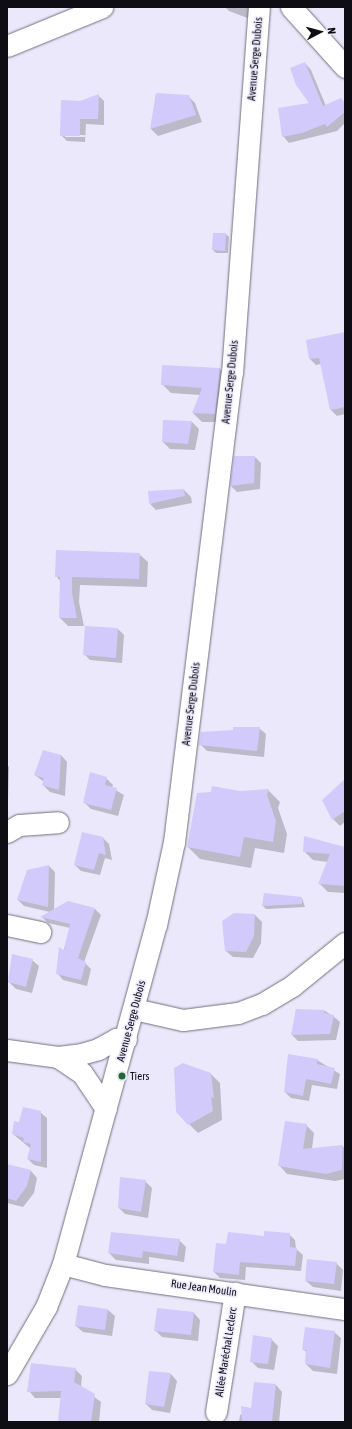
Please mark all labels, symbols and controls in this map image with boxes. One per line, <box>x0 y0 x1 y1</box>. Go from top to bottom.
north arrow <box>300 12 340 52</box>
street label: Avenue Serge Dubois <box>245 17 265 101</box>
text: N <box>326 27 338 35</box>
street label: Avenue Serge Dubois <box>219 340 241 424</box>
street label: Avenue Serge Dubois <box>179 662 203 746</box>
street label: Avenue Serge Dubois <box>114 979 148 1063</box>
place label: Tiers <box>130 1069 149 1083</box>
marker: Tiers <box>117 1071 127 1081</box>
street label: Rue Jean Moulin <box>170 1277 238 1299</box>
street label: Allée Maréchal Leclerc <box>212 1306 240 1398</box>

